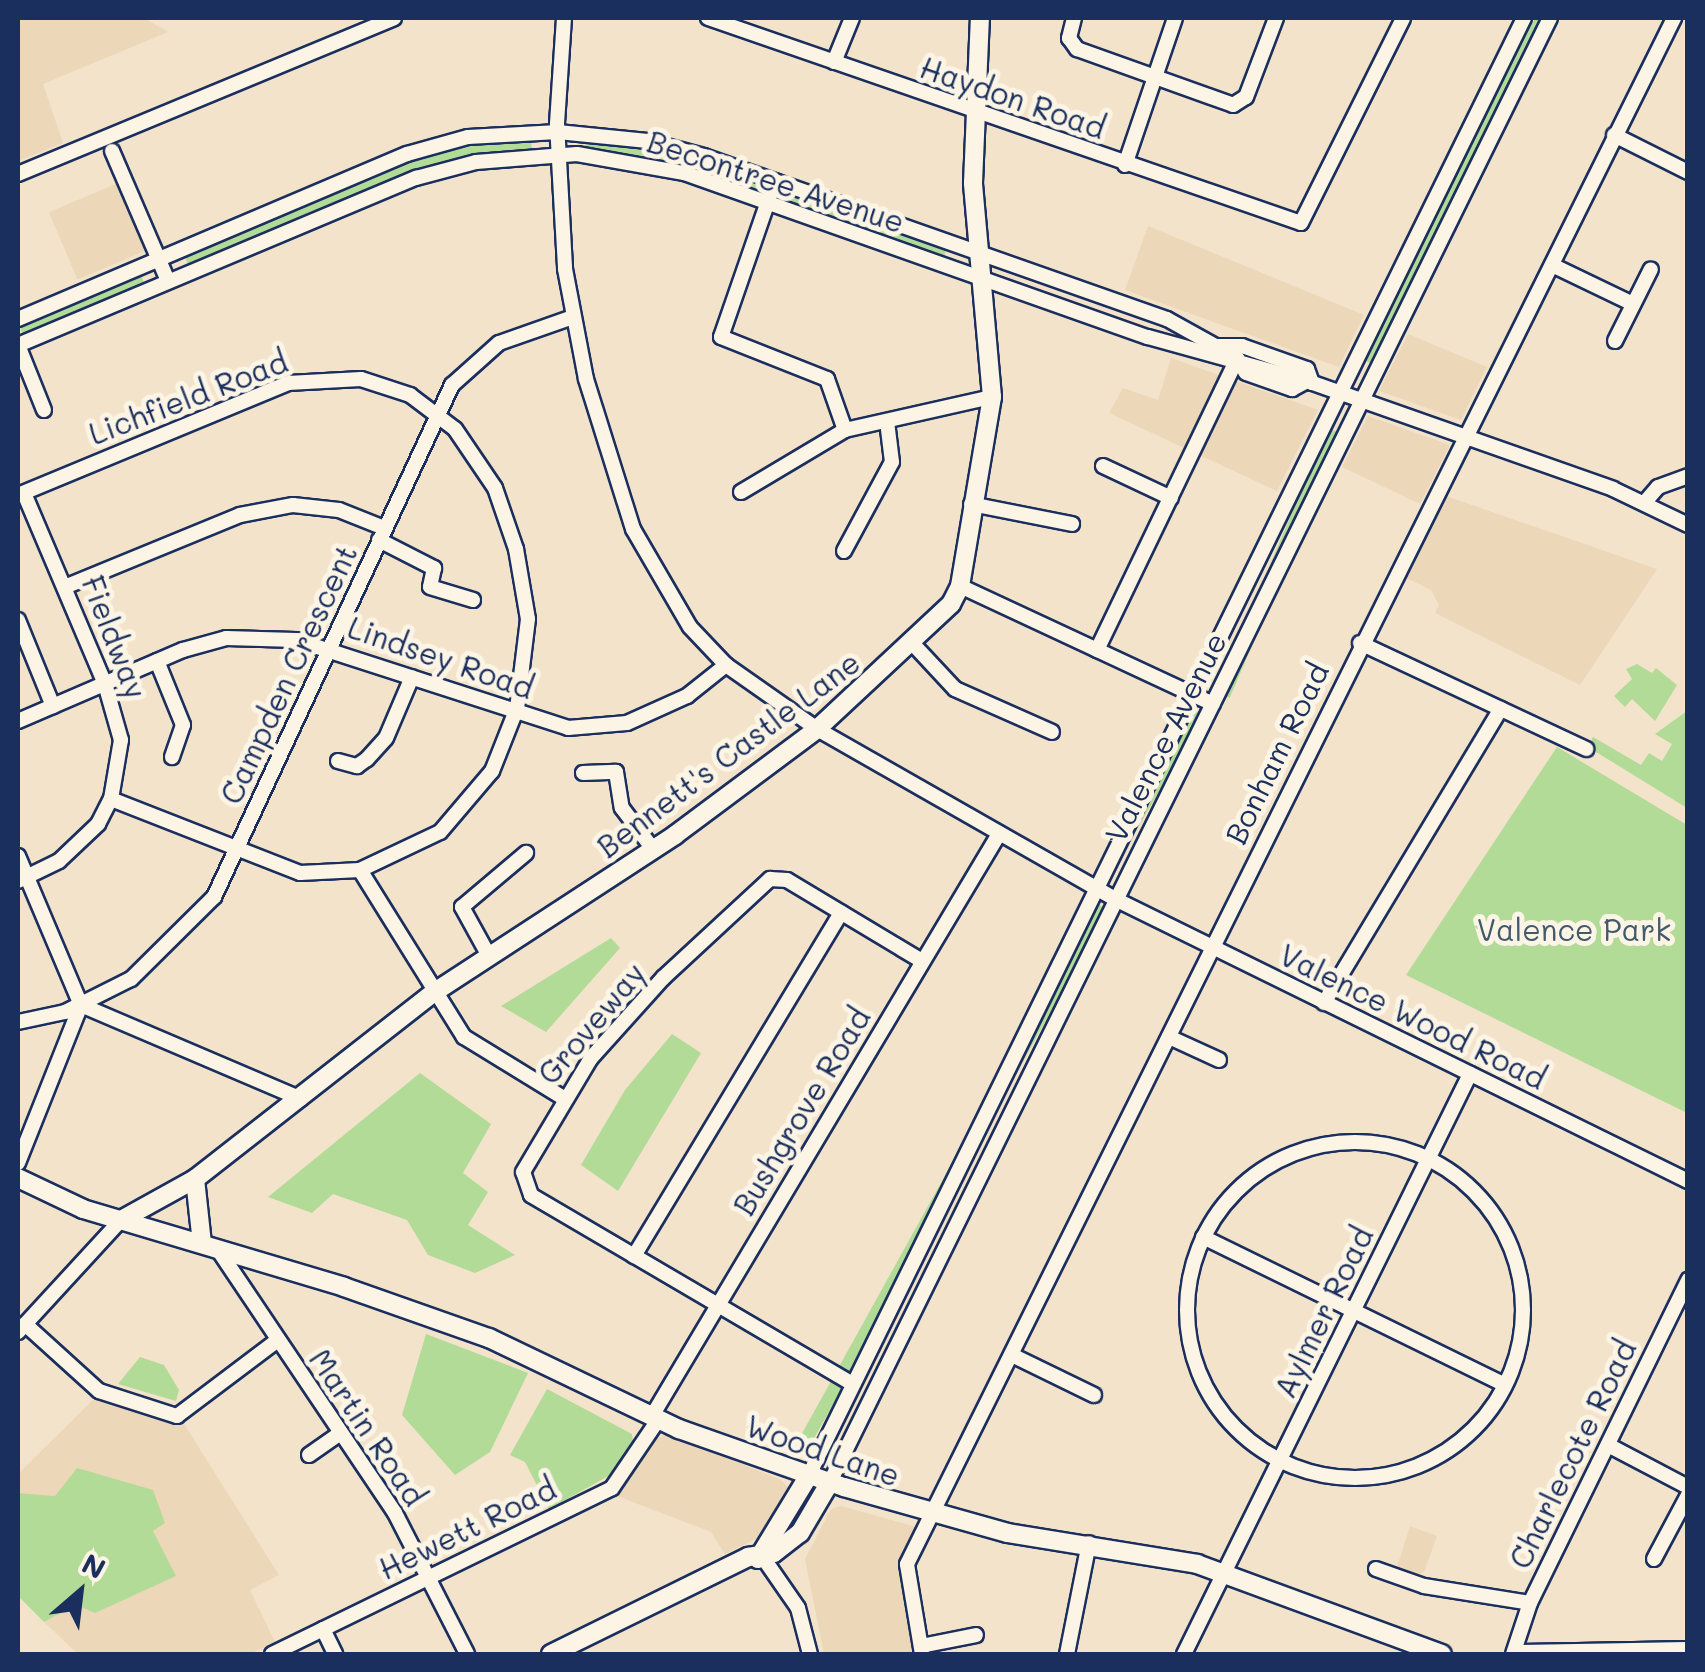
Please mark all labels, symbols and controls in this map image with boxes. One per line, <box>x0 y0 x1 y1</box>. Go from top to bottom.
street label: Haydon Road <box>916 48 1110 146</box>
street label: Becontree Avenue <box>643 122 909 240</box>
street label: Lichfield Road <box>84 343 292 451</box>
street label: Campden Crescent <box>212 539 364 809</box>
street label: Fieldway <box>75 570 155 704</box>
street label: Lindsey Road <box>344 608 538 706</box>
street label: Valence Avenue <box>1097 626 1233 848</box>
street label: Bennett's Castle Lane <box>590 643 866 865</box>
street label: Bonham Road <box>1217 657 1335 849</box>
park label: Valence Park <box>1477 911 1671 947</box>
street label: Valence Wood Road <box>1274 936 1552 1096</box>
street label: Groveway <box>530 955 652 1091</box>
street label: Bushgrove Road <box>725 1001 877 1221</box>
street label: Aylmer Road <box>1266 1221 1380 1403</box>
street label: Charlecote Road <box>1501 1334 1643 1574</box>
street label: Martin Road <box>302 1342 434 1512</box>
street label: Wood Lane <box>741 1407 905 1493</box>
street label: Hewett Road <box>373 1470 561 1586</box>
north arrow <box>30 1542 130 1642</box>
text: N <box>76 1545 112 1586</box>

